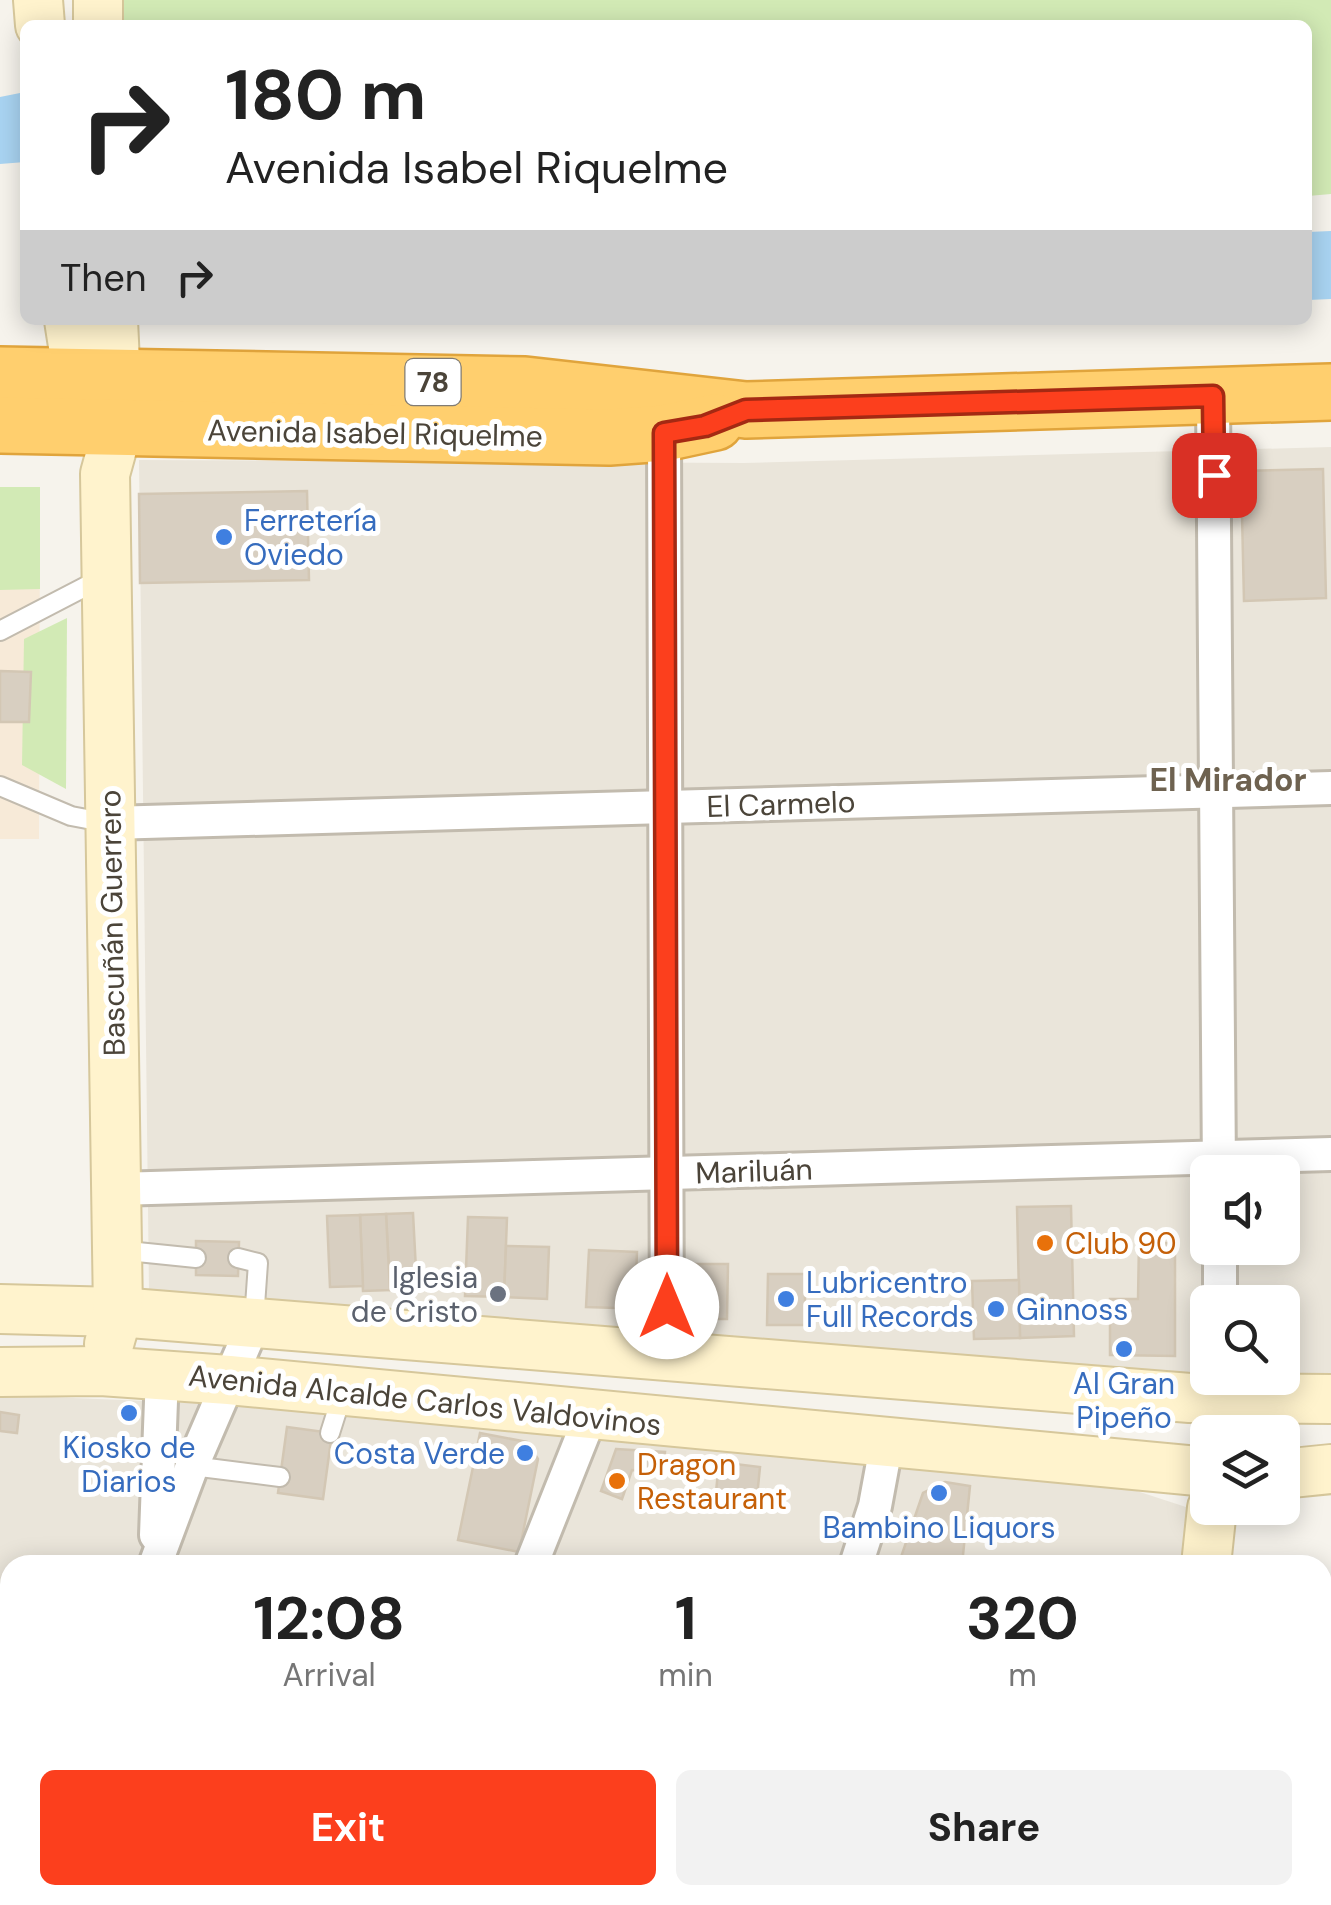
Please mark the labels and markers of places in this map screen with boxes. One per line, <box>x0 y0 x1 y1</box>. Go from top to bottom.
pin <box>1172 433 1257 518</box>
place label: Ferretería Oviedo <box>244 501 377 574</box>
marker: Ferretería Oviedo <box>213 526 235 548</box>
place label: Club 90 <box>1065 1224 1177 1263</box>
marker: Club 90 <box>1034 1232 1056 1254</box>
place label: Iglesia de Cristo <box>351 1258 478 1331</box>
place label: Lubricentro Full Records <box>806 1263 974 1336</box>
marker: Iglesia de Cristo <box>487 1283 509 1305</box>
marker: Lubricentro Full Records <box>775 1288 797 1310</box>
place label: Ginnoss <box>1016 1290 1128 1329</box>
marker: Ginnoss <box>985 1298 1007 1320</box>
marker: Al Gran Pipeño <box>1113 1338 1135 1360</box>
place label: Al Gran Pipeño <box>1073 1364 1175 1437</box>
marker: Kiosko de Diarios <box>118 1402 140 1424</box>
place label: Kiosko de Diarios <box>62 1428 196 1501</box>
place label: Costa Verde <box>334 1434 505 1473</box>
marker: Costa Verde <box>514 1442 536 1464</box>
place label: Dragon Restaurant <box>637 1445 787 1518</box>
marker: Dragon Restaurant <box>606 1470 628 1492</box>
marker: Bambino Liquors <box>928 1482 950 1504</box>
place label: Bambino Liquors <box>822 1508 1056 1547</box>

